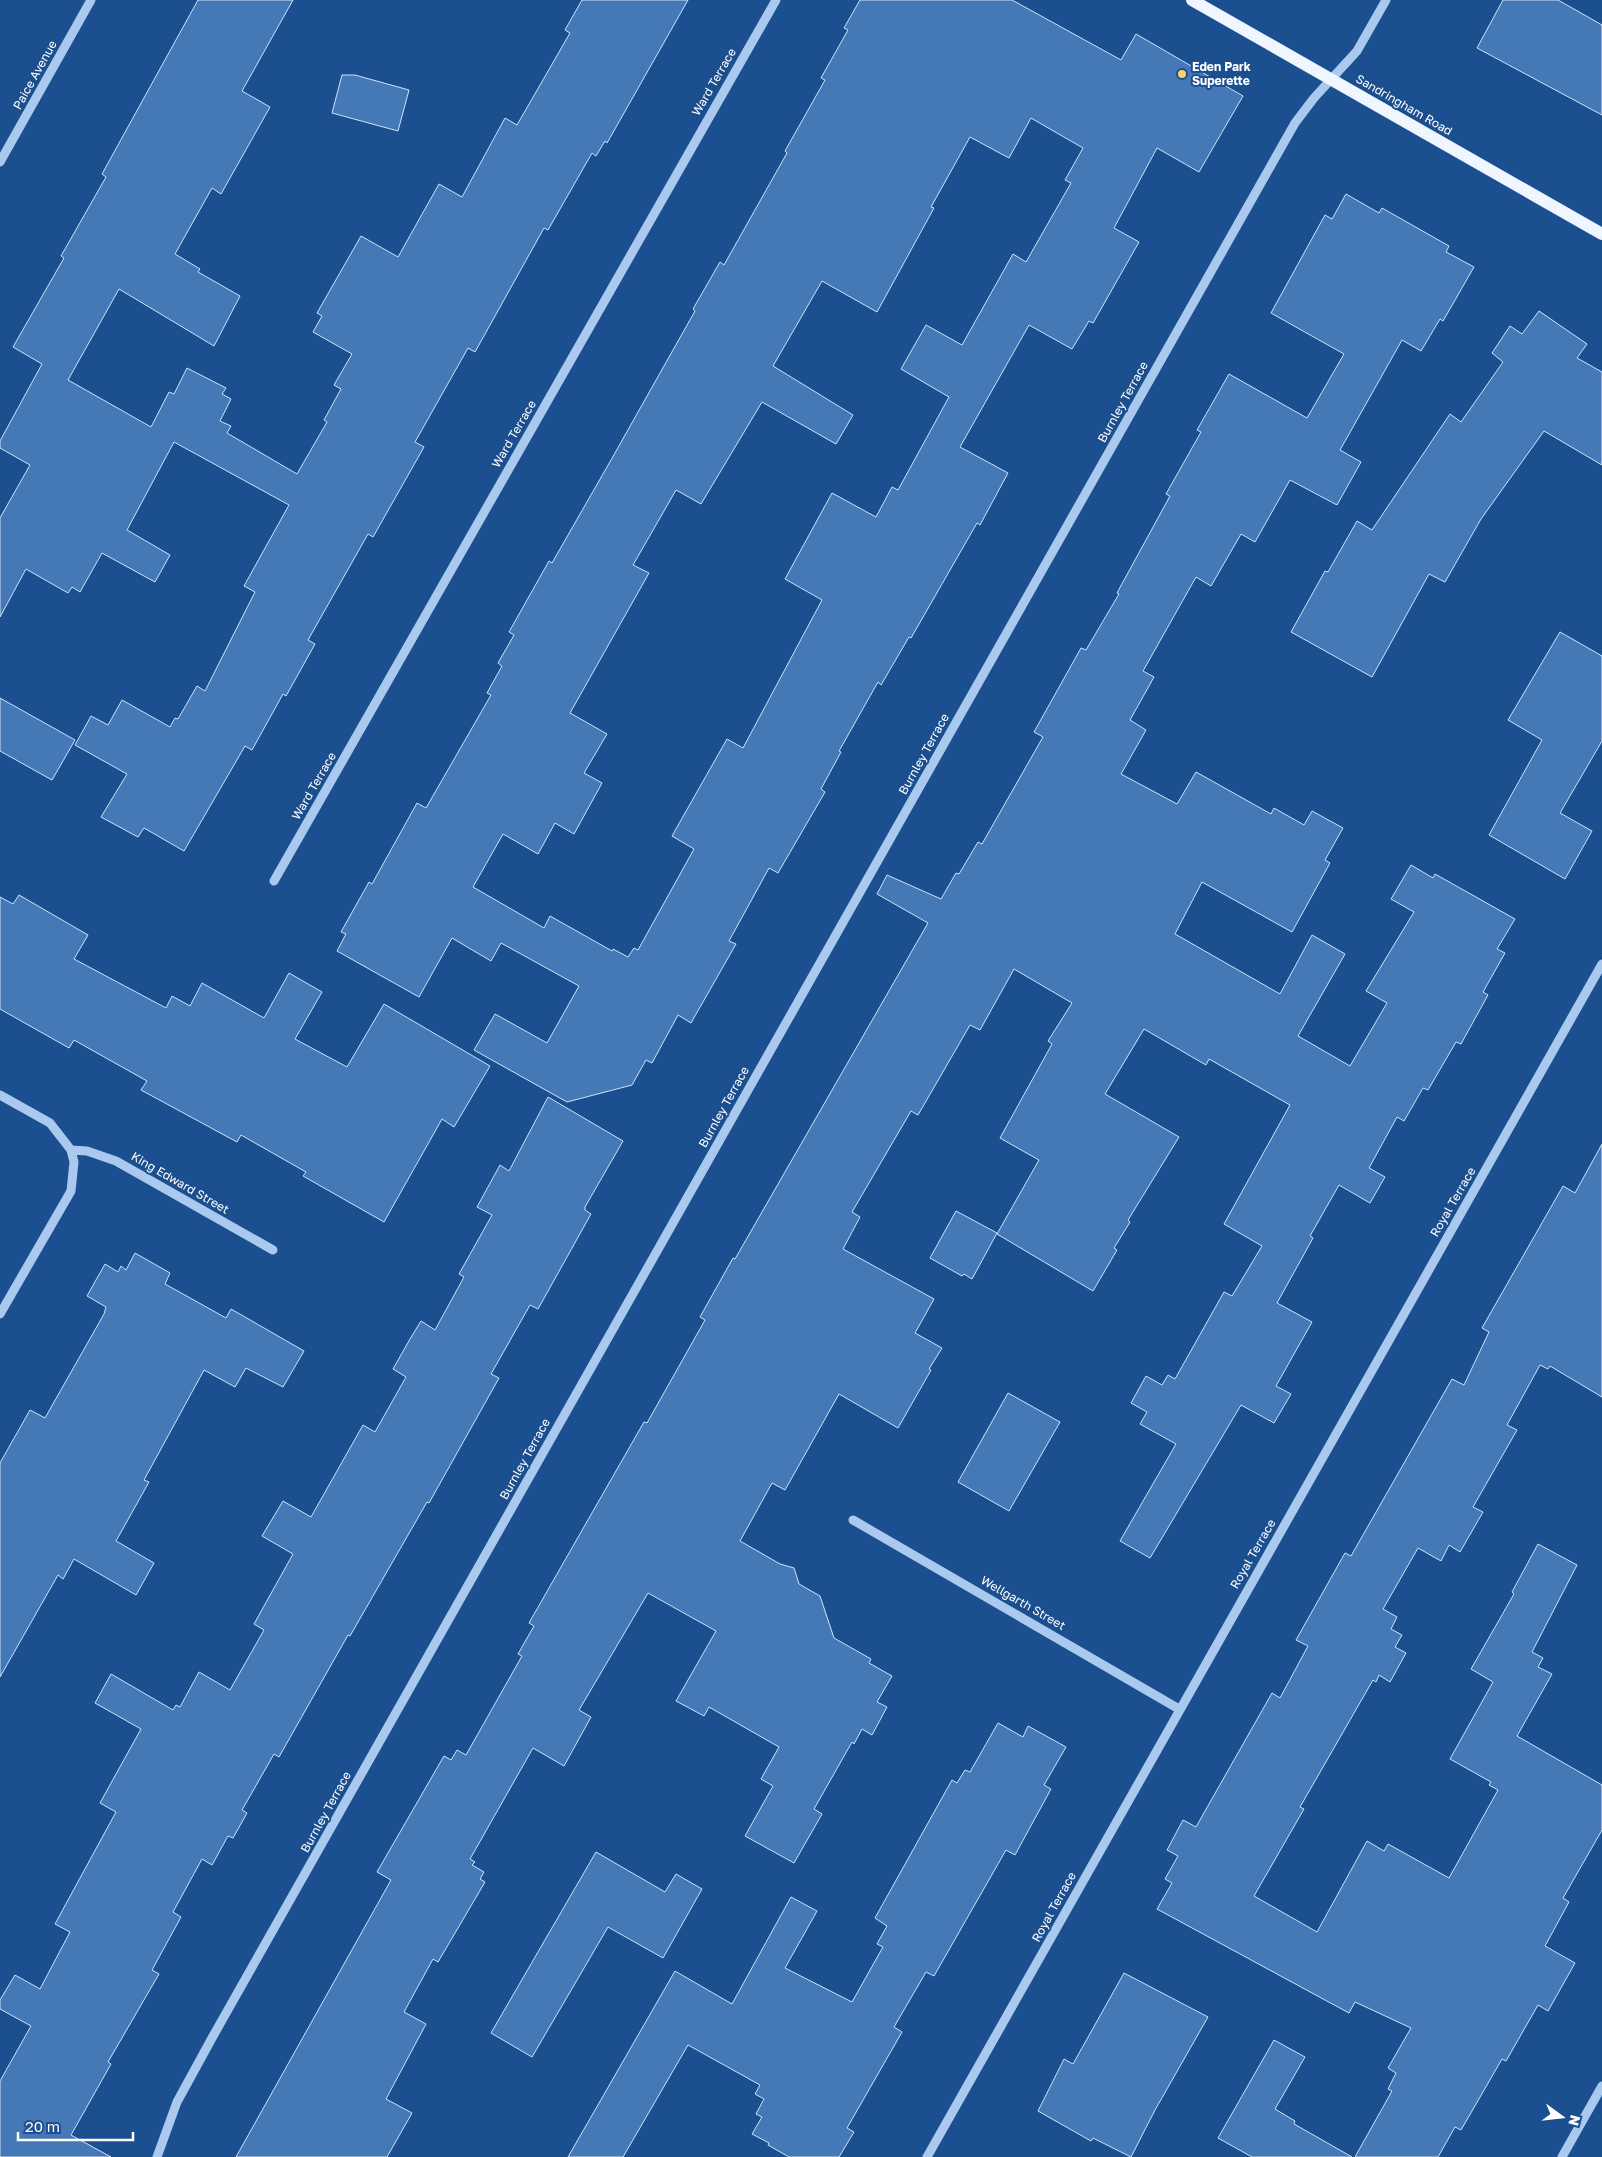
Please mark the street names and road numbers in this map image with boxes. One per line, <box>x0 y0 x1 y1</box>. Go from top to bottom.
street label: Paice Avenue <box>9 38 60 112</box>
street label: Ward Terrace <box>688 45 739 118</box>
street label: Sandringham Road <box>1353 71 1455 138</box>
street label: Burnley Terrace <box>1094 359 1151 445</box>
street label: Ward Terrace <box>488 397 539 470</box>
street label: Burnley Terrace <box>895 711 952 797</box>
street label: Ward Terrace <box>288 749 339 822</box>
street label: Burnley Terrace <box>695 1064 752 1150</box>
street label: King Edward Street <box>129 1148 232 1217</box>
street label: Royal Terrace <box>1427 1164 1479 1239</box>
street label: Burnley Terrace <box>496 1416 553 1502</box>
street label: Royal Terrace <box>1227 1516 1279 1591</box>
street label: Wellgarth Street <box>978 1572 1068 1633</box>
street label: Burnley Terrace <box>297 1769 354 1855</box>
street label: Royal Terrace <box>1028 1869 1079 1944</box>

